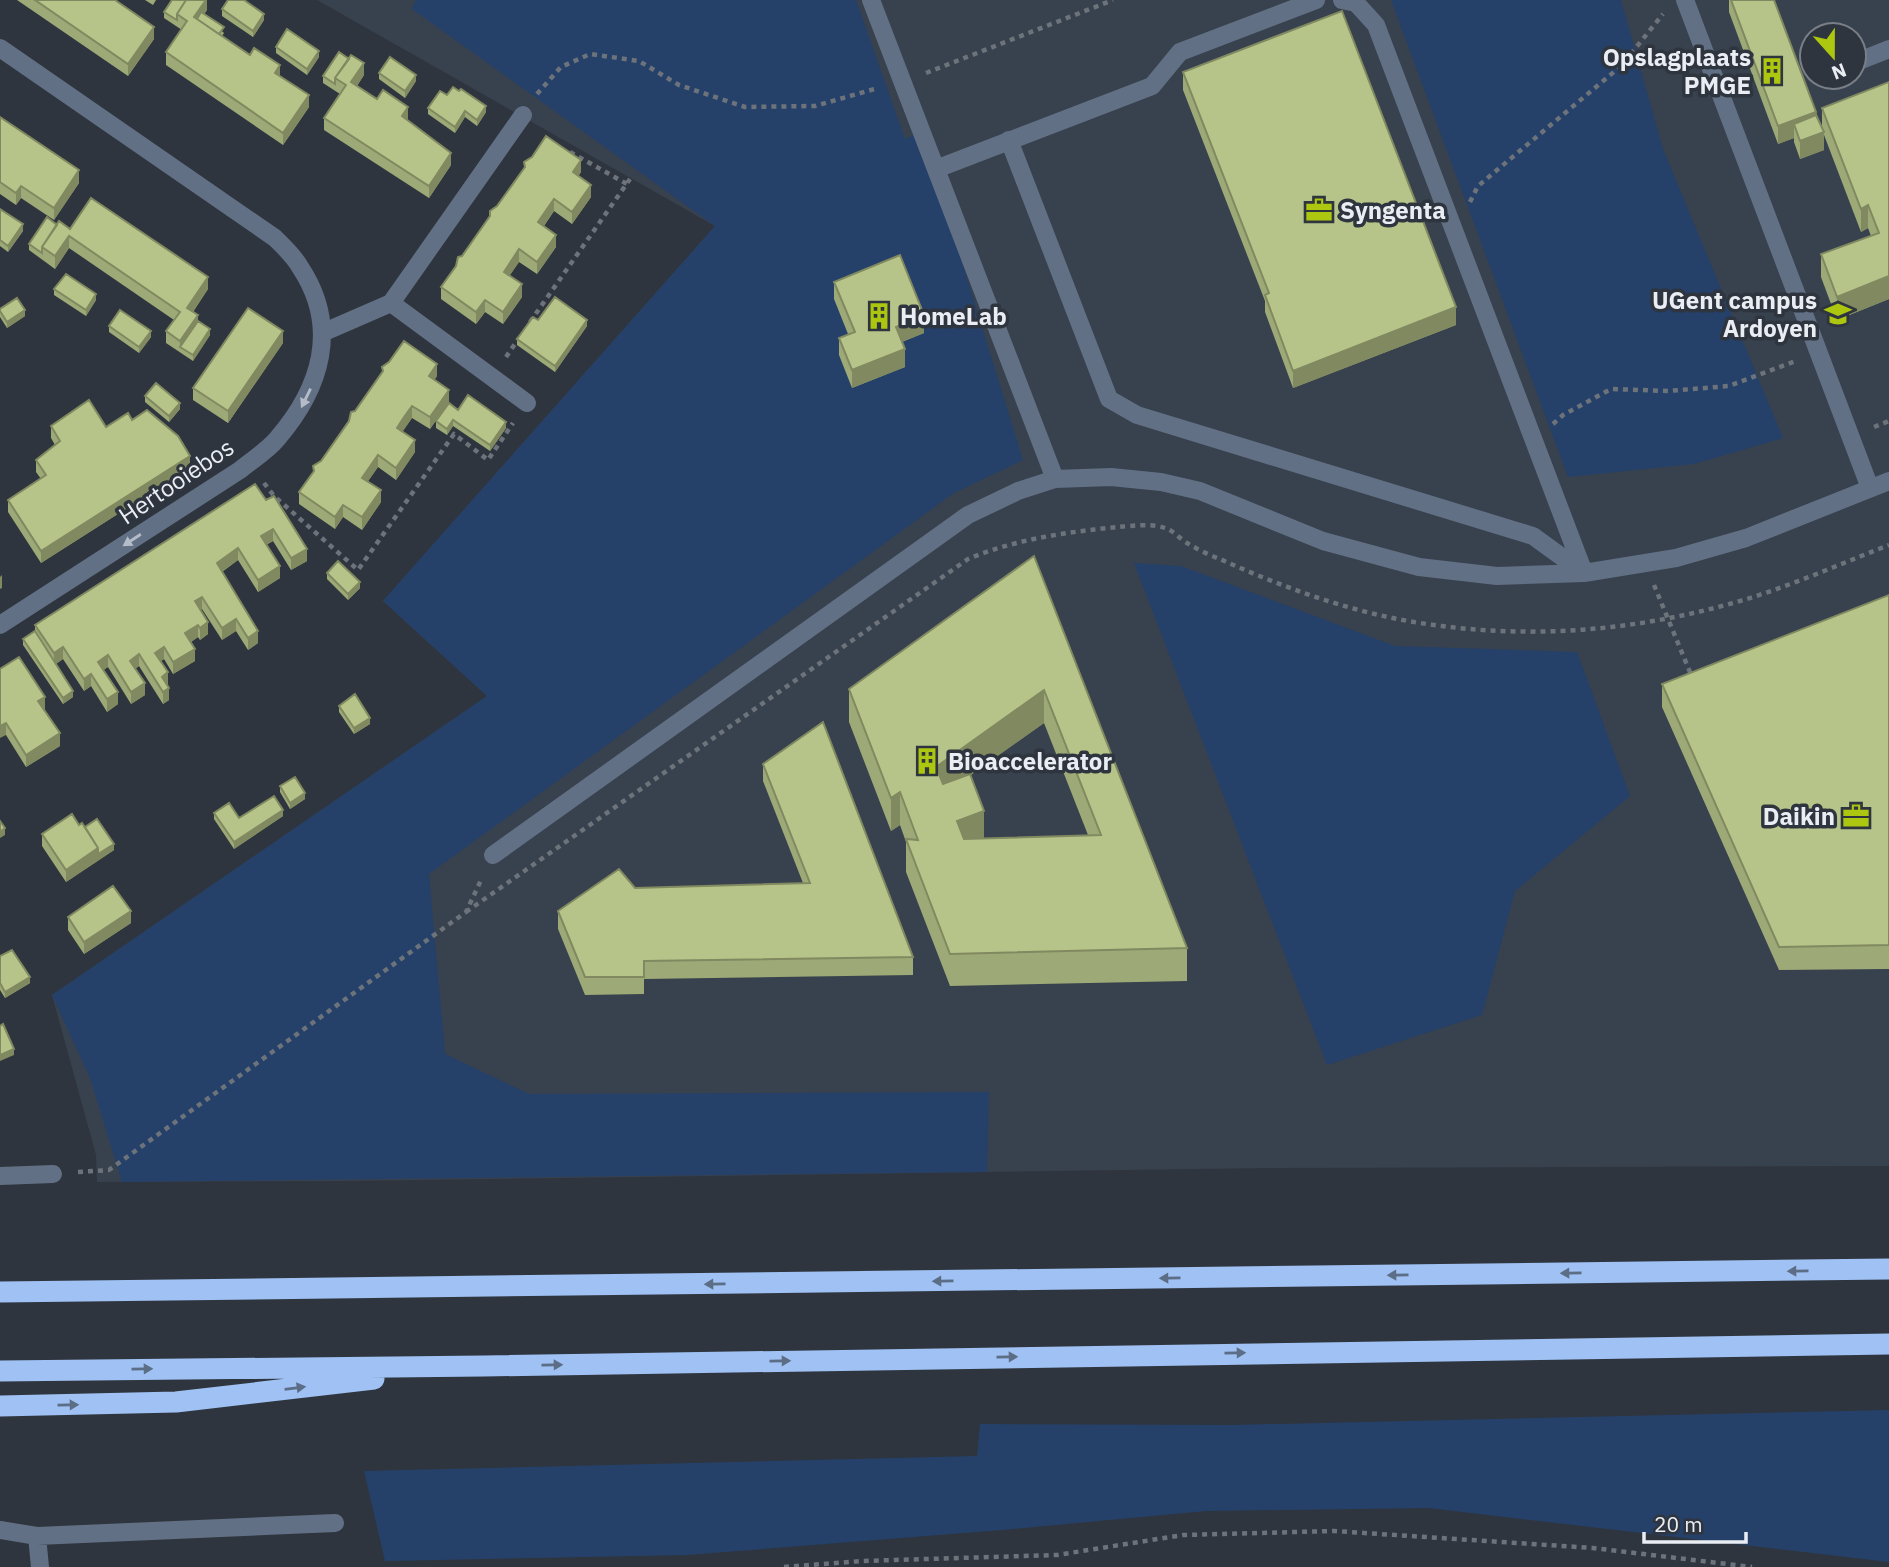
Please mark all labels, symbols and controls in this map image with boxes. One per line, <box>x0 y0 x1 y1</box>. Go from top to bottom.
north arrow <box>1798 21 1868 91</box>
place label: Opslagplaats PMGE <box>1603 41 1751 101</box>
building icon: Opslagplaats PMGE <box>1757 56 1787 86</box>
text: N <box>1828 58 1850 86</box>
place label: Syngenta <box>1340 194 1446 226</box>
office icon: Syngenta <box>1304 195 1334 225</box>
place label: UGent campus Ardoyen <box>1652 284 1817 344</box>
school or university icon: UGent campus Ardoyen <box>1823 299 1853 329</box>
place label: HomeLab <box>900 300 1007 332</box>
building icon: HomeLab <box>864 301 894 331</box>
one-way arrow <box>300 388 311 408</box>
street label: Hertooiebos <box>112 431 240 531</box>
one-way arrow <box>122 533 141 546</box>
place label: Bioaccelerator <box>948 745 1112 777</box>
building icon: Bioaccelerator <box>912 746 942 776</box>
place label: Daikin <box>1763 800 1835 832</box>
office icon: Daikin <box>1841 801 1871 831</box>
one-way arrow <box>1787 1265 1809 1277</box>
one-way arrow <box>1560 1267 1582 1279</box>
one-way arrow <box>1386 1269 1408 1281</box>
one-way arrow <box>1159 1272 1181 1284</box>
one-way arrow <box>931 1275 953 1287</box>
one-way arrow <box>704 1278 726 1289</box>
one-way arrow <box>1224 1347 1246 1359</box>
one-way arrow <box>997 1351 1019 1363</box>
one-way arrow <box>769 1355 791 1367</box>
one-way arrow <box>542 1359 564 1370</box>
one-way arrow <box>131 1364 153 1375</box>
one-way arrow <box>284 1383 306 1394</box>
one-way arrow <box>57 1399 79 1411</box>
scale bar <box>1644 1500 1745 1544</box>
text: 20 m <box>1654 1510 1703 1538</box>

